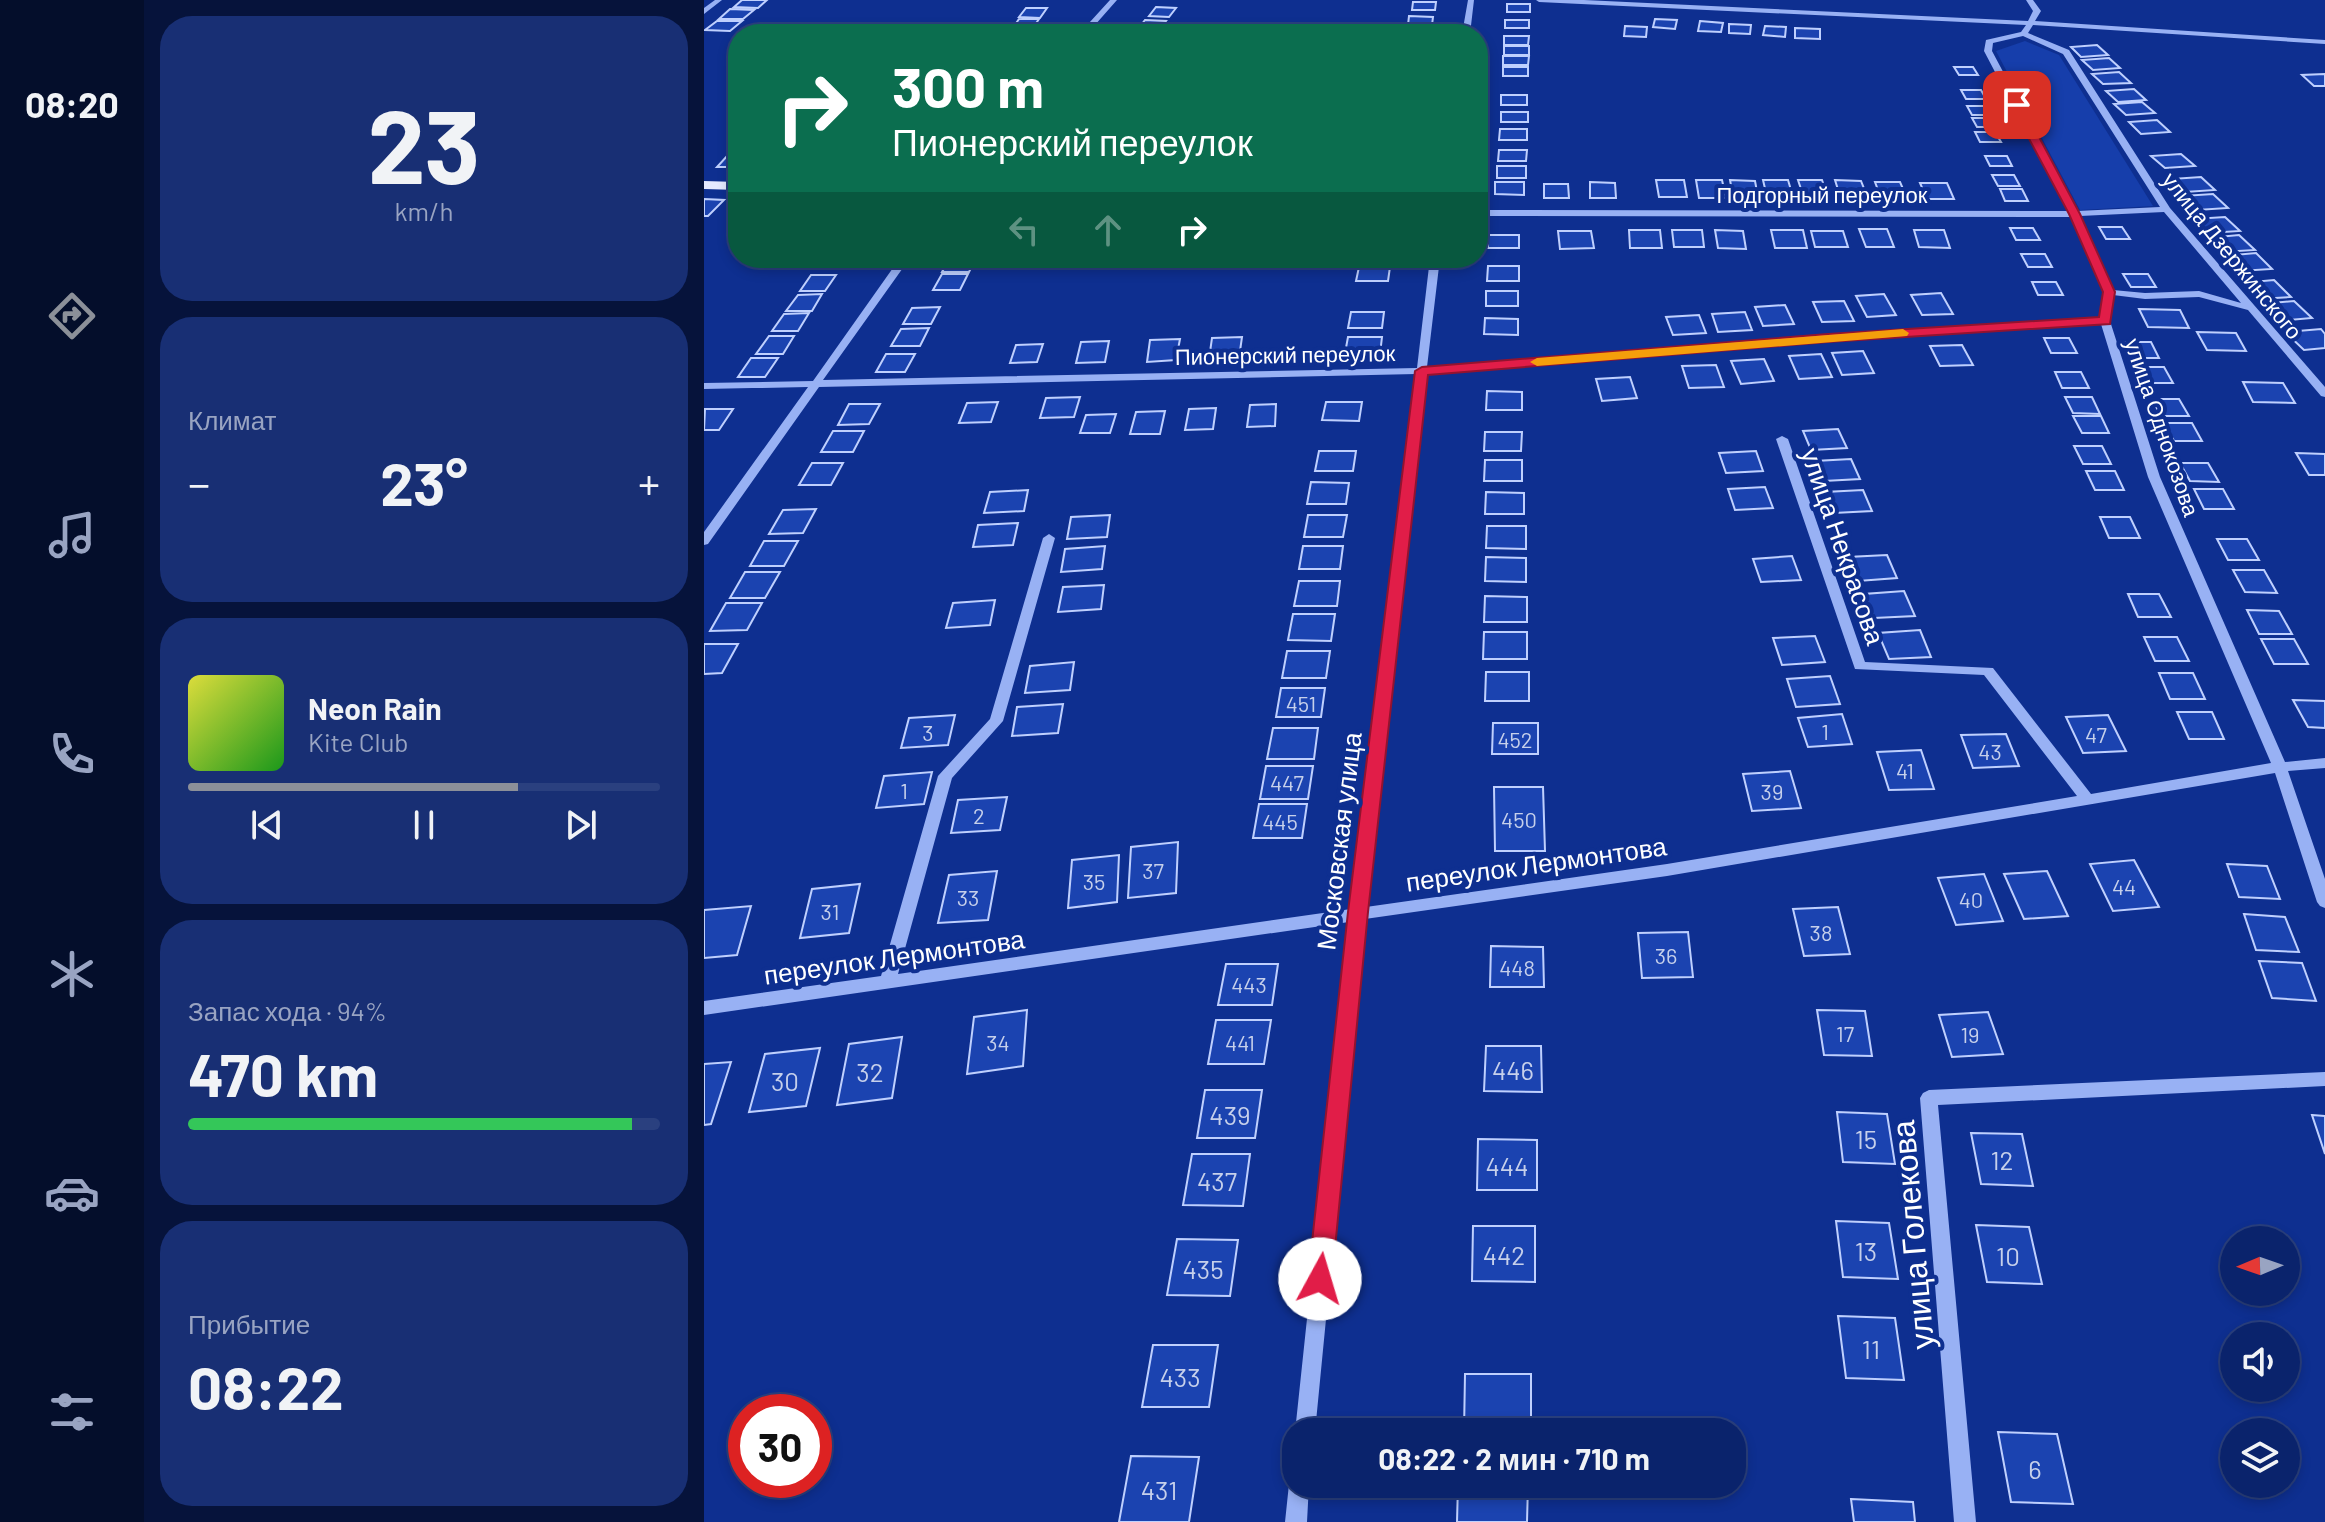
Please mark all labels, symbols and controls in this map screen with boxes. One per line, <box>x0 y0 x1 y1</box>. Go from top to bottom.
text: 300 m <box>892 52 1044 119</box>
icon: right <box>760 56 864 160</box>
pin <box>1983 71 2051 139</box>
text: 23 <box>368 80 480 205</box>
text: 08:20 <box>25 82 119 125</box>
icon: arrive <box>1995 83 2039 127</box>
text: Пионерский переулок <box>892 120 1253 163</box>
street label: улица Дзержинского <box>2157 166 2308 344</box>
street label: Подгорный переулок <box>1717 181 1928 208</box>
text: km/h <box>395 195 453 226</box>
icon: left <box>1002 208 1046 252</box>
icon: ahead <box>1086 208 1130 252</box>
icon: right <box>1170 208 1214 252</box>
icon: directions <box>44 288 100 344</box>
street label: улица Однокозова <box>2119 335 2206 520</box>
street label: Пионерский переулок <box>1175 339 1396 370</box>
text: Климат <box>188 404 277 435</box>
street label: улица Некрасова <box>1796 444 1892 649</box>
text: 23° <box>380 446 468 518</box>
text: − <box>188 456 210 509</box>
text: + <box>638 456 660 509</box>
icon: music <box>44 507 100 563</box>
text: Neon Rain <box>308 690 442 726</box>
house number: 451 <box>1286 690 1316 716</box>
house number: 1 <box>1821 718 1829 744</box>
house number: 3 <box>922 719 934 745</box>
house number: 47 <box>2085 721 2107 747</box>
icon: phone <box>44 726 100 782</box>
text: Kite Club <box>308 726 409 757</box>
house number: 452 <box>1497 726 1533 752</box>
street label: Московская улица <box>1309 730 1367 952</box>
house number: 43 <box>1978 738 2002 764</box>
house number: 41 <box>1896 757 1914 783</box>
house number: 447 <box>1270 769 1304 795</box>
house number: 1 <box>900 777 908 803</box>
house number: 39 <box>1761 778 1783 804</box>
house number: 2 <box>973 802 985 828</box>
icon: previous <box>245 803 289 847</box>
icon: pause <box>402 803 446 847</box>
icon: next <box>559 803 603 847</box>
house number: 450 <box>1501 806 1537 832</box>
house number: 445 <box>1262 808 1298 834</box>
street label: переулок Лермонтова <box>1404 829 1669 897</box>
house number: 37 <box>1142 857 1164 883</box>
house number: 35 <box>1083 868 1105 894</box>
house number: 44 <box>2112 873 2136 899</box>
house number: 33 <box>957 884 979 910</box>
house number: 40 <box>1959 886 1983 912</box>
house number: 31 <box>821 898 839 924</box>
house number: 38 <box>1810 919 1832 945</box>
street label: переулок Лермонтова <box>762 922 1027 990</box>
house number: 36 <box>1655 942 1677 968</box>
icon: climate <box>44 946 100 1002</box>
house number: 448 <box>1499 954 1535 980</box>
house number: 443 <box>1231 971 1267 997</box>
text: Запас хода · 94% <box>188 995 387 1026</box>
house number: 17 <box>1836 1020 1854 1046</box>
house number: 19 <box>1960 1021 1980 1047</box>
house number: 34 <box>986 1029 1010 1055</box>
house number: 441 <box>1225 1029 1255 1055</box>
text: 470 km <box>188 1037 378 1109</box>
house number: 446 <box>1492 1054 1534 1085</box>
house number: 32 <box>856 1056 884 1087</box>
house number: 30 <box>771 1065 799 1096</box>
house number: 439 <box>1209 1099 1251 1130</box>
street label: улица Голекова <box>1882 1119 1941 1351</box>
house number: 15 <box>1855 1123 1877 1154</box>
house number: 12 <box>1990 1144 2014 1175</box>
house number: 444 <box>1486 1150 1528 1181</box>
icon: car <box>44 1165 100 1221</box>
house number: 437 <box>1197 1165 1237 1196</box>
north arrow <box>2220 1226 2300 1306</box>
map controls <box>2220 1226 2300 1498</box>
house number: 13 <box>1855 1235 1877 1266</box>
position arrow <box>1278 1237 1362 1321</box>
house number: 442 <box>1483 1239 1525 1270</box>
house number: 10 <box>1996 1240 2020 1271</box>
house number: 435 <box>1182 1253 1224 1284</box>
text: Прибытие <box>188 1308 310 1339</box>
button: sound <box>2220 1322 2300 1402</box>
house number: 11 <box>1862 1333 1880 1364</box>
text: 08:22 <box>188 1350 344 1422</box>
house number: 433 <box>1159 1361 1201 1392</box>
icon: filters <box>44 1384 100 1440</box>
speed limit sign: 30 <box>728 1394 832 1498</box>
button: layers <box>2220 1418 2300 1498</box>
text: 08:22 · 2 мин · 710 m <box>1378 1440 1650 1476</box>
house number: 6 <box>2028 1453 2042 1484</box>
house number: 431 <box>1141 1474 1177 1505</box>

